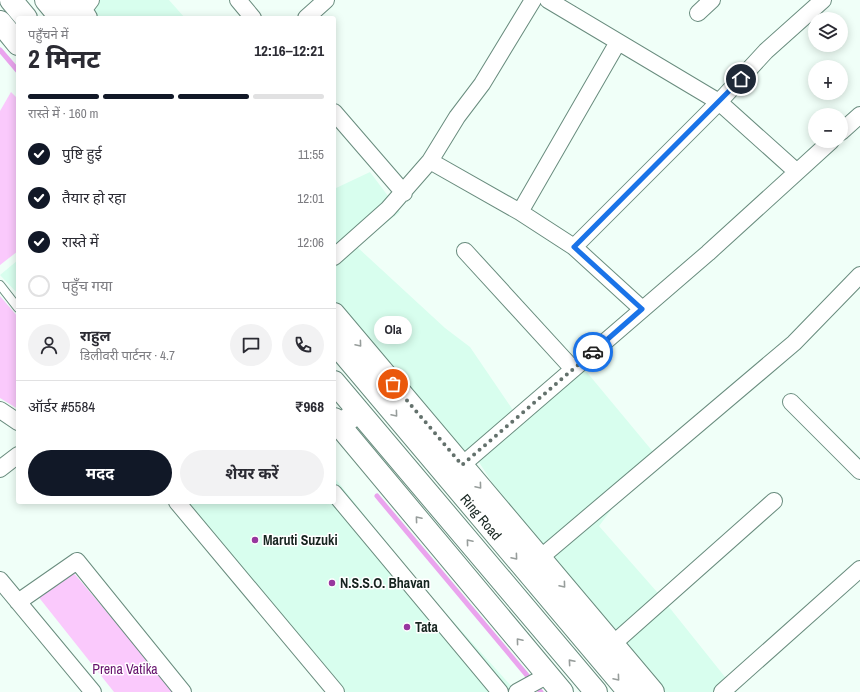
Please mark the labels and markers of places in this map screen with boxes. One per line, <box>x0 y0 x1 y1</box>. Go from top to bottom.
pin <box>724 62 758 96</box>
callout: Ola <box>374 316 412 344</box>
pin <box>376 367 410 401</box>
place label: Maruti Suzuki <box>263 531 338 549</box>
marker: Maruti Suzuki <box>250 535 260 545</box>
place label: N.S.S.O. Bhavan <box>340 574 430 592</box>
marker: N.S.S.O. Bhavan <box>327 578 337 588</box>
place label: Tata <box>415 618 438 636</box>
marker: Tata <box>402 622 412 632</box>

